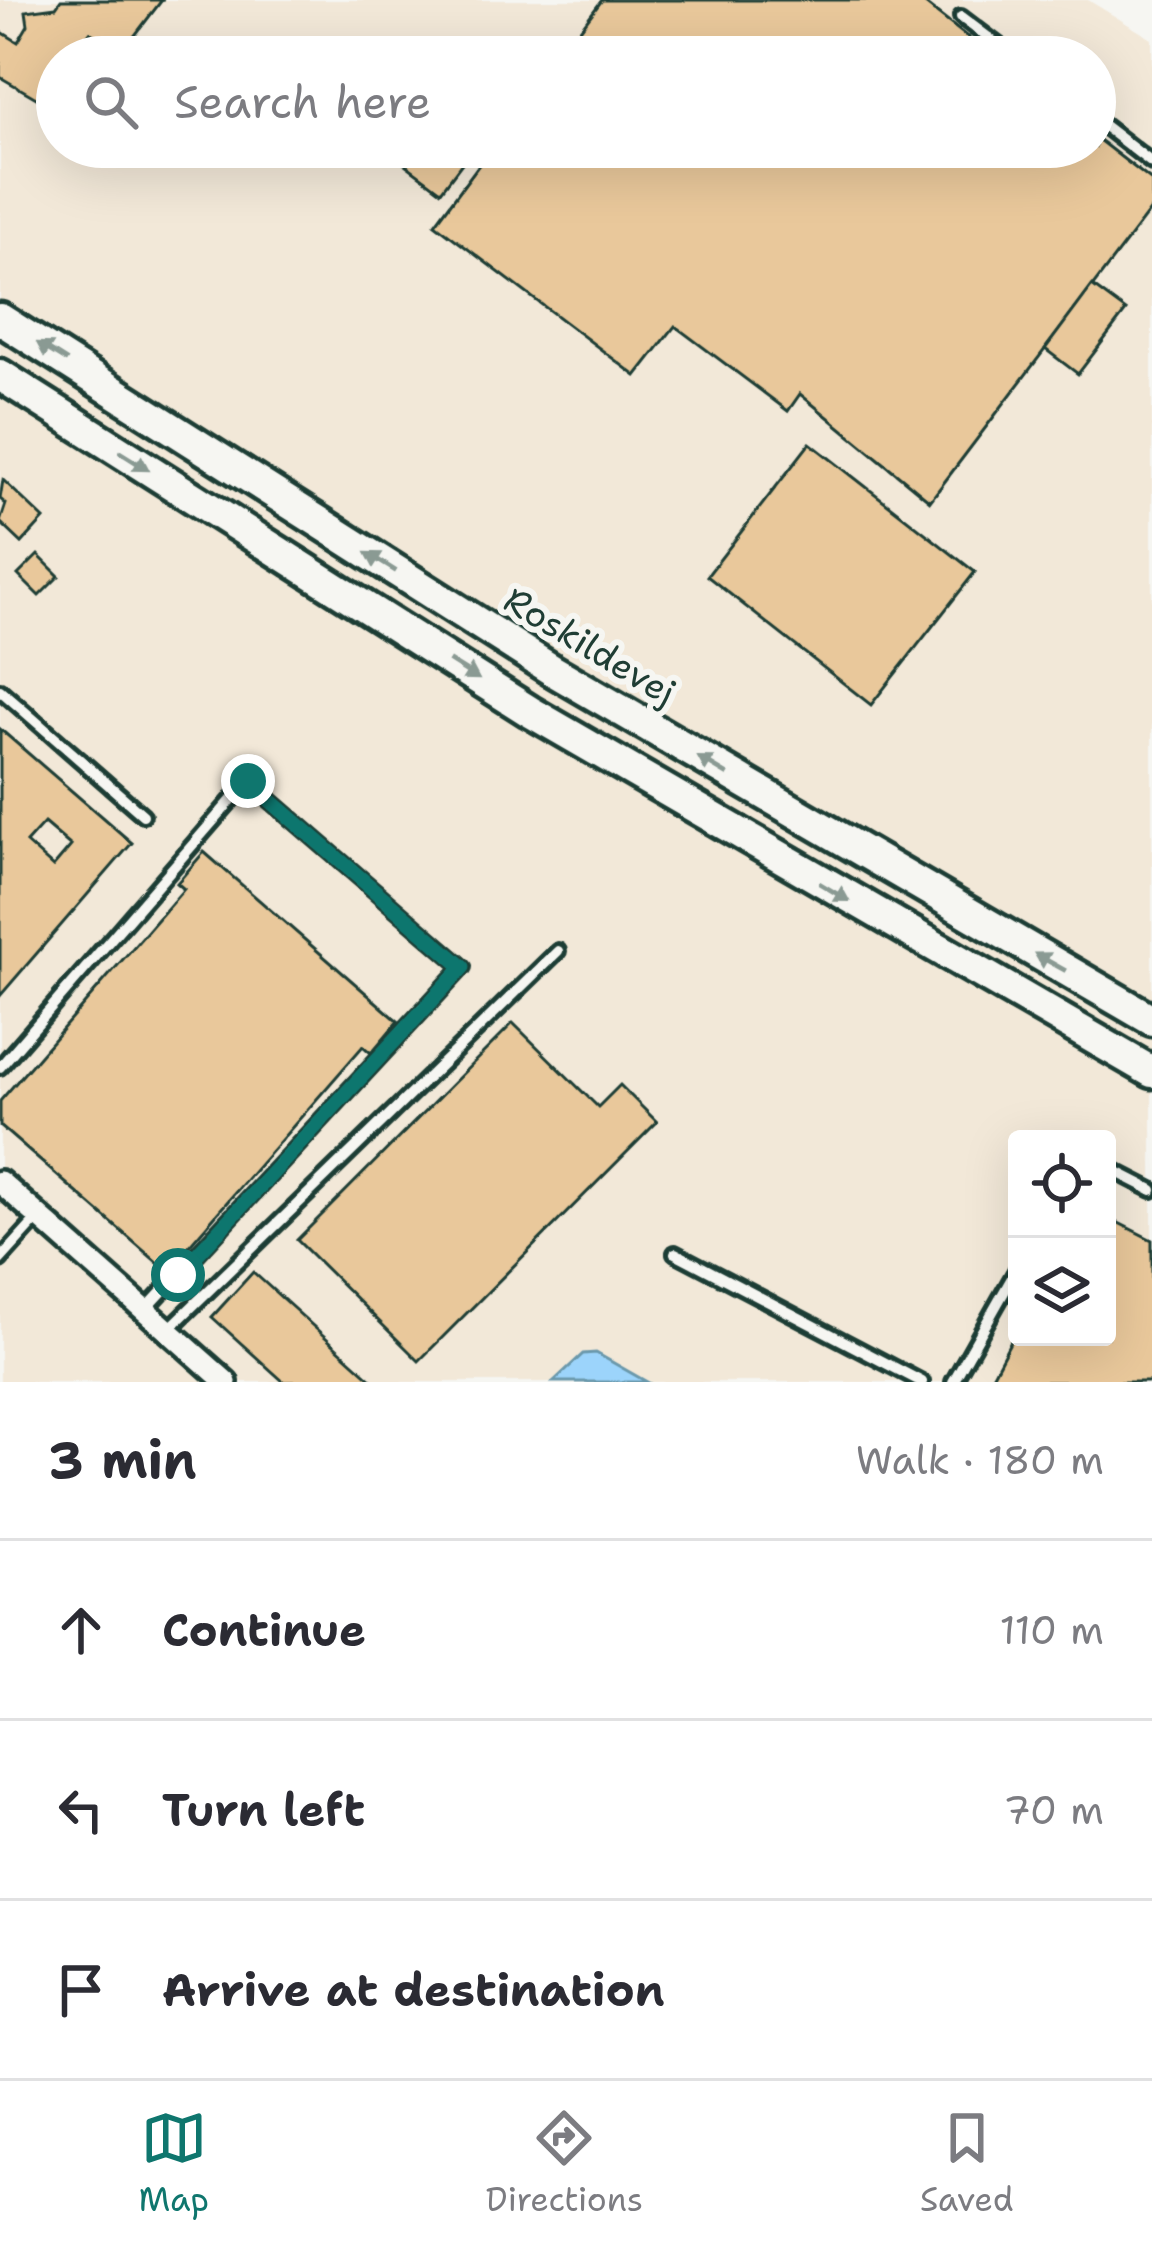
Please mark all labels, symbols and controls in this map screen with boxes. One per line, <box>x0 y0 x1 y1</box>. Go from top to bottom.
search box <box>36 36 1116 168</box>
icon: search <box>78 69 144 135</box>
text: Search here <box>174 72 431 132</box>
one-way arrow <box>35 342 69 363</box>
one-way arrow <box>118 449 150 471</box>
one-way arrow <box>365 551 397 573</box>
street label: Roskildevej <box>495 575 685 717</box>
one-way arrow <box>447 658 480 680</box>
route end <box>221 754 275 808</box>
one-way arrow <box>696 756 730 777</box>
one-way arrow <box>817 881 851 902</box>
one-way arrow <box>1033 953 1067 974</box>
map controls <box>1008 1130 1116 1346</box>
button: locate <box>1008 1130 1116 1238</box>
button: layers <box>1008 1238 1116 1346</box>
route start <box>151 1248 205 1302</box>
text: 3 min <box>48 1426 197 1494</box>
text: Walk · 180 m <box>856 1434 1104 1486</box>
icon: ahead <box>48 1597 114 1663</box>
text: Continue <box>162 1600 366 1660</box>
text: 110 m <box>1000 1604 1104 1656</box>
icon: left <box>48 1777 114 1843</box>
text: Turn left <box>162 1780 365 1840</box>
text: 70 m <box>1003 1784 1104 1836</box>
icon: arrive <box>48 1957 114 2023</box>
text: Arrive at destination <box>162 1960 665 2020</box>
tab: Map <box>138 2105 209 2222</box>
tab: Directions <box>486 2105 643 2222</box>
tab: Saved <box>920 2105 1014 2222</box>

